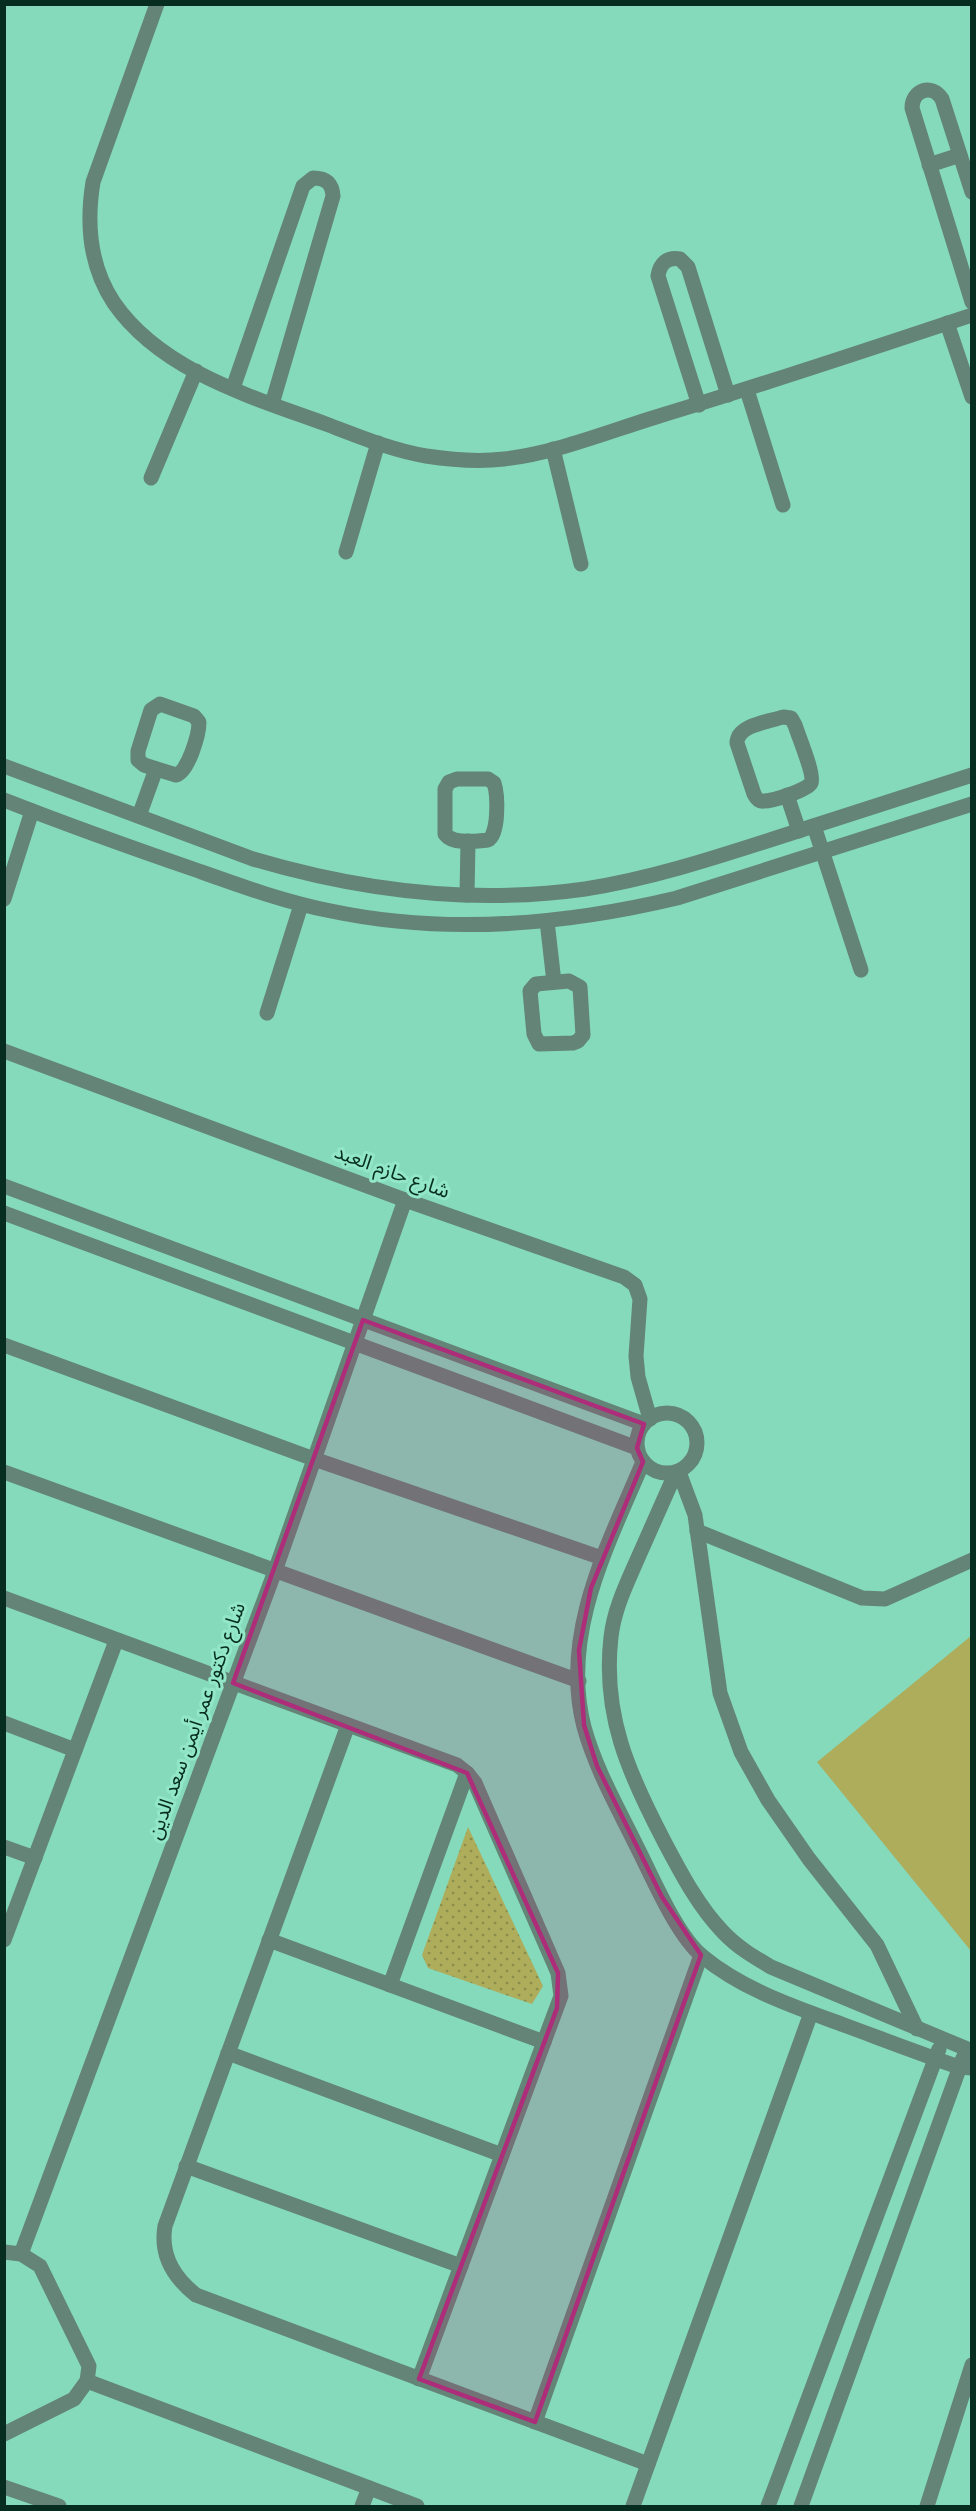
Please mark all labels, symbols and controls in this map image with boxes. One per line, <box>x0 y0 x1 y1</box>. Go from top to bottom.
street label: شارع حازم العبد <box>330 1137 454 1207</box>
street label: شارع دكتور عمر أيمن سعد الدين <box>140 1598 254 1844</box>

